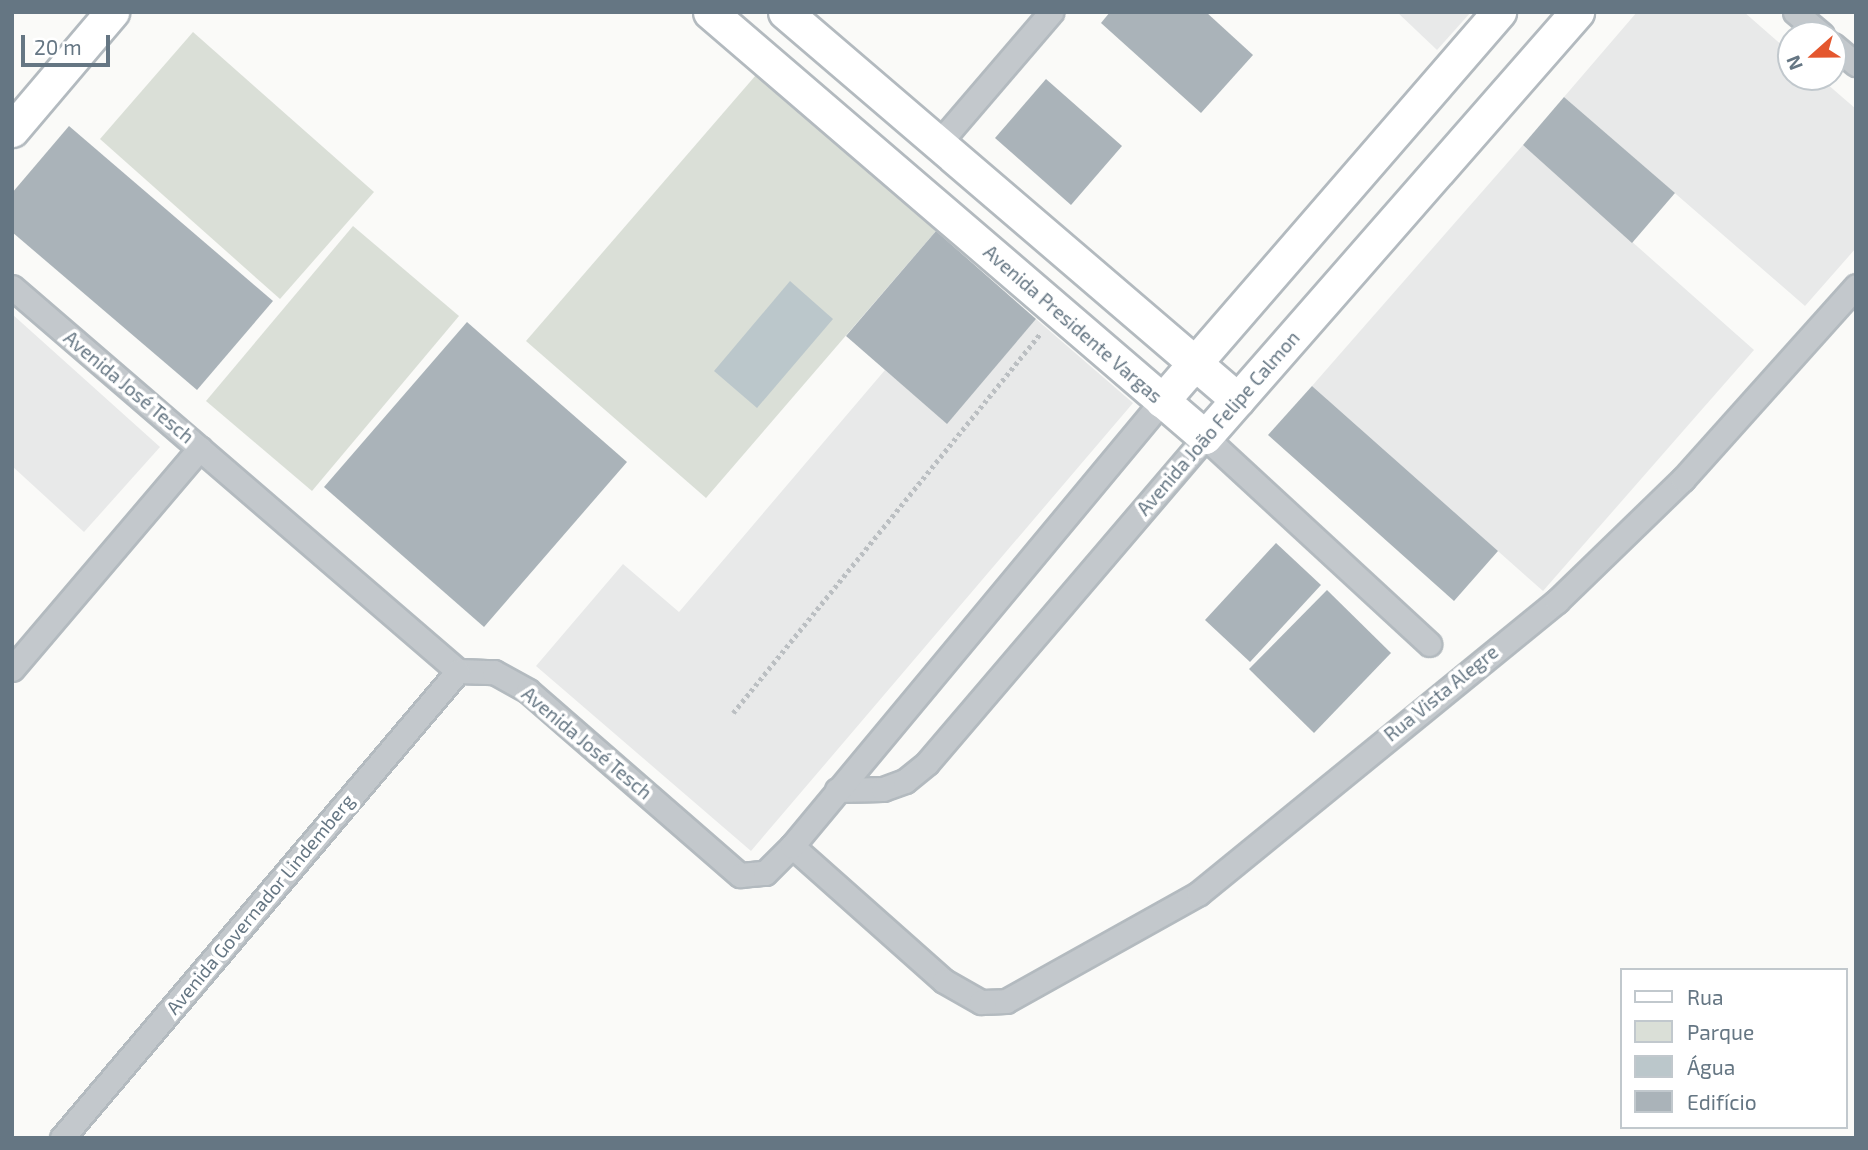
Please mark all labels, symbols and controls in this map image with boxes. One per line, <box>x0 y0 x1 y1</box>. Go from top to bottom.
scale bar <box>24 21 114 65</box>
north arrow <box>1777 21 1847 91</box>
text: 20 m <box>34 34 82 59</box>
text: N <box>1781 52 1807 74</box>
street label: Avenida Presidente Vargas <box>979 240 1167 408</box>
street label: Avenida José Tesch <box>59 326 199 448</box>
street label: Avenida João Felipe Calmon <box>1132 326 1304 520</box>
street label: Rua Vista Alegre <box>1379 640 1503 746</box>
street label: Avenida José Tesch <box>517 682 657 804</box>
street label: Avenida Governador Lindemberg <box>161 789 359 1019</box>
legend <box>1619 968 1847 1129</box>
text: Rua <box>1687 984 1723 1009</box>
text: Parque <box>1687 1019 1754 1044</box>
text: Água <box>1687 1054 1735 1079</box>
text: Edifício <box>1687 1089 1757 1114</box>

